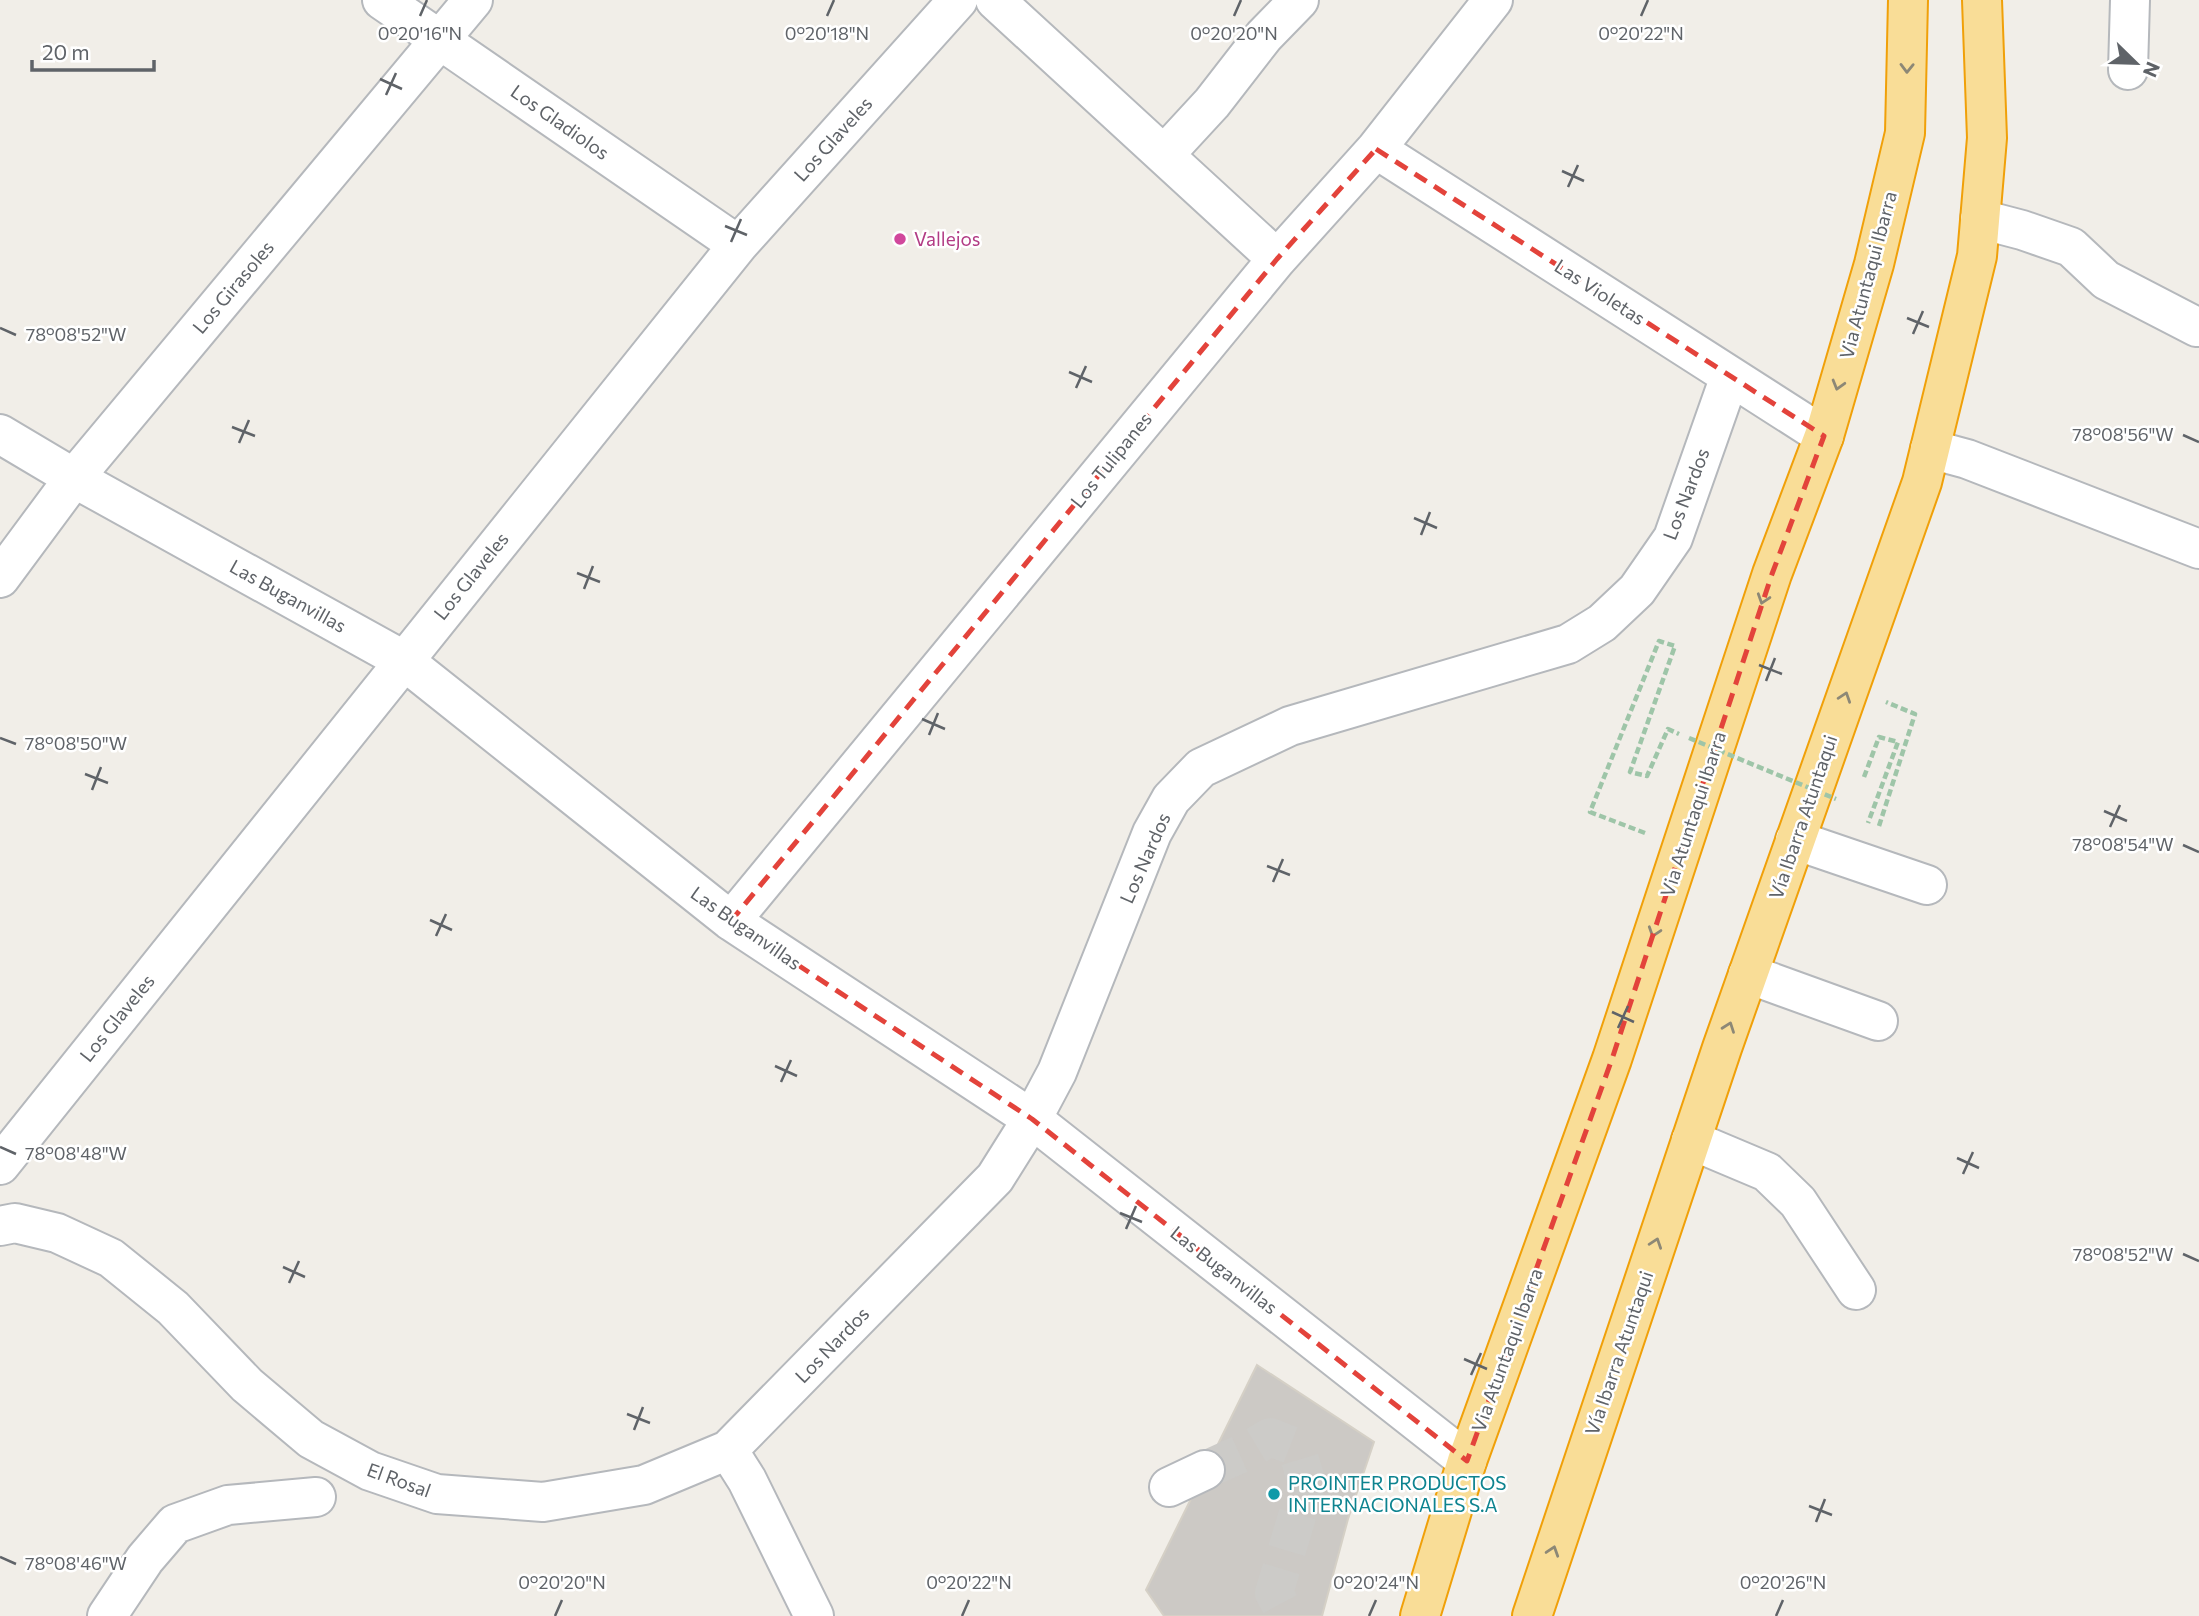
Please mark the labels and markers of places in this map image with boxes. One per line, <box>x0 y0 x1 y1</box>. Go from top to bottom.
place label: Vallejos <box>914 227 980 250</box>
marker: Vallejos <box>892 231 908 247</box>
place label: PROINTER PRODUCTOS INTERNACIONALES S.A <box>1288 1471 1506 1516</box>
marker: PROINTER PRODUCTOS INTERNACIONALES S.A <box>1266 1486 1282 1502</box>

